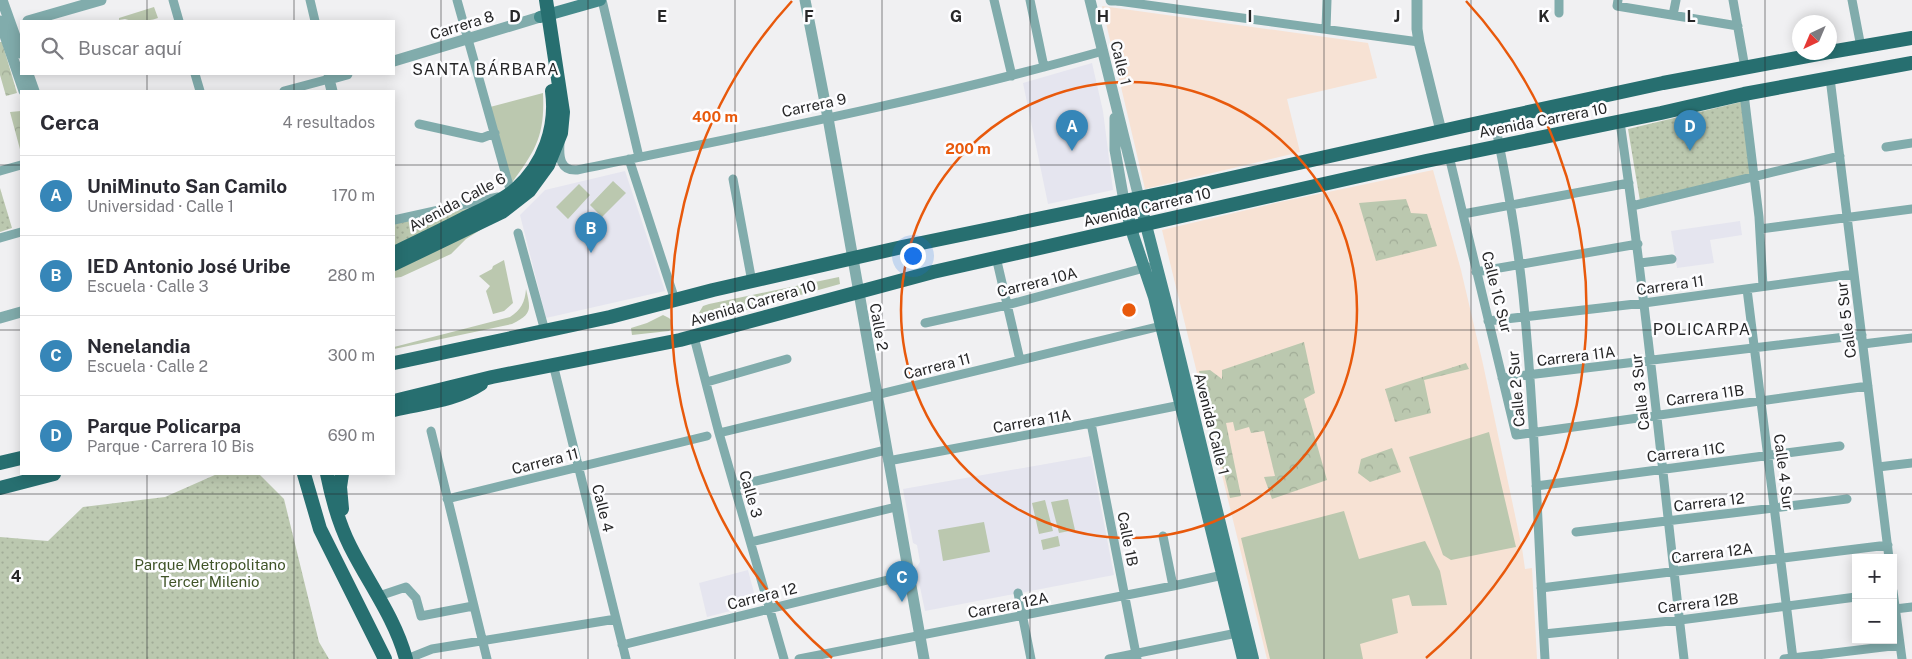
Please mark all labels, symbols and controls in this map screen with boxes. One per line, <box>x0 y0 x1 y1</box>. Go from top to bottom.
street label: Carrera 8 <box>428 7 496 43</box>
text: D <box>509 7 521 26</box>
text: E <box>657 7 667 26</box>
text: F <box>804 7 814 26</box>
text: G <box>950 7 962 26</box>
text: H <box>1097 7 1109 26</box>
text: I <box>1248 7 1252 26</box>
text: J <box>1394 7 1400 26</box>
text: K <box>1538 7 1550 26</box>
text: L <box>1686 7 1696 26</box>
north arrow <box>1792 15 1837 60</box>
search box <box>20 20 395 75</box>
icon: search <box>38 34 66 62</box>
text: Buscar aquí <box>78 37 182 59</box>
street label: Calle 1 <box>1107 39 1135 87</box>
district label: SANTA BÁRBARA <box>412 59 560 79</box>
street label: Carrera 9 <box>780 90 848 120</box>
street label: Avenida Carrera 10 <box>1477 99 1609 141</box>
text: 400 m <box>692 108 738 125</box>
text: Cerca <box>40 110 99 135</box>
pin: A <box>1056 110 1088 151</box>
pin: D <box>1674 110 1706 151</box>
text: 4 resultados <box>283 113 375 132</box>
text: 200 m <box>945 140 991 157</box>
street label: Avenida Calle 6 <box>406 169 508 235</box>
text: UniMinuto San Camilo <box>87 175 287 197</box>
street label: Avenida Carrera 10 <box>1082 184 1212 230</box>
text: A <box>50 186 62 205</box>
text: 170 m <box>332 186 375 205</box>
text: Universidad · Calle 1 <box>87 197 234 216</box>
pin: B <box>575 212 607 253</box>
your location <box>900 243 926 269</box>
street label: Calle 1C Sur <box>1479 249 1515 335</box>
text: IED Antonio José Uribe <box>87 255 291 277</box>
street label: Carrera 10A <box>995 264 1079 300</box>
text: B <box>51 266 61 285</box>
text: 280 m <box>328 266 375 285</box>
street label: Carrera 11 <box>1635 272 1705 298</box>
text: Escuela · Calle 3 <box>87 277 209 296</box>
street label: Avenida Carrera 10 <box>688 277 818 329</box>
street label: Calle 5 Sur <box>1833 281 1859 359</box>
centre of rings <box>1120 301 1138 319</box>
street label: Calle 2 <box>866 302 892 352</box>
district label: POLICARPA <box>1653 320 1751 339</box>
text: Nenelandia <box>87 335 190 357</box>
street label: Carrera 11A <box>1536 343 1617 369</box>
text: C <box>50 346 62 365</box>
text: 300 m <box>328 346 375 365</box>
street label: Carrera 11 <box>902 349 972 383</box>
street label: Calle 2 Sur <box>1504 350 1528 428</box>
street label: Calle 3 Sur <box>1628 353 1652 431</box>
text: Escuela · Calle 2 <box>87 357 208 376</box>
street label: Avenida Calle 1 <box>1191 371 1233 477</box>
street label: Carrera 11B <box>1665 381 1745 409</box>
street label: Carrera 11A <box>992 406 1073 436</box>
text: Parque Policarpa <box>87 415 241 437</box>
text: D <box>50 426 62 445</box>
text: 690 m <box>328 426 375 445</box>
street label: Calle 4 Sur <box>1771 433 1797 511</box>
text: Parque · Carrera 10 Bis <box>87 437 254 456</box>
street label: Carrera 11C <box>1646 439 1726 465</box>
street label: Carrera 11 <box>510 444 580 478</box>
street label: Calle 3 <box>736 468 766 520</box>
street label: Calle 4 <box>589 482 617 534</box>
street label: Carrera 12 <box>1673 489 1745 515</box>
street label: Calle 1B <box>1114 510 1142 568</box>
street label: Carrera 12A <box>1670 540 1754 566</box>
map controls <box>1852 554 1897 644</box>
button: + <box>1852 554 1897 599</box>
park label: Parque Metropolitano Tercer Milenio <box>134 556 286 590</box>
pin: C <box>886 561 918 602</box>
text: 4 <box>11 567 22 586</box>
street label: Carrera 12 <box>725 579 799 613</box>
street label: Carrera 12A <box>966 589 1050 621</box>
street label: Carrera 12B <box>1657 590 1739 616</box>
button: − <box>1852 599 1897 644</box>

